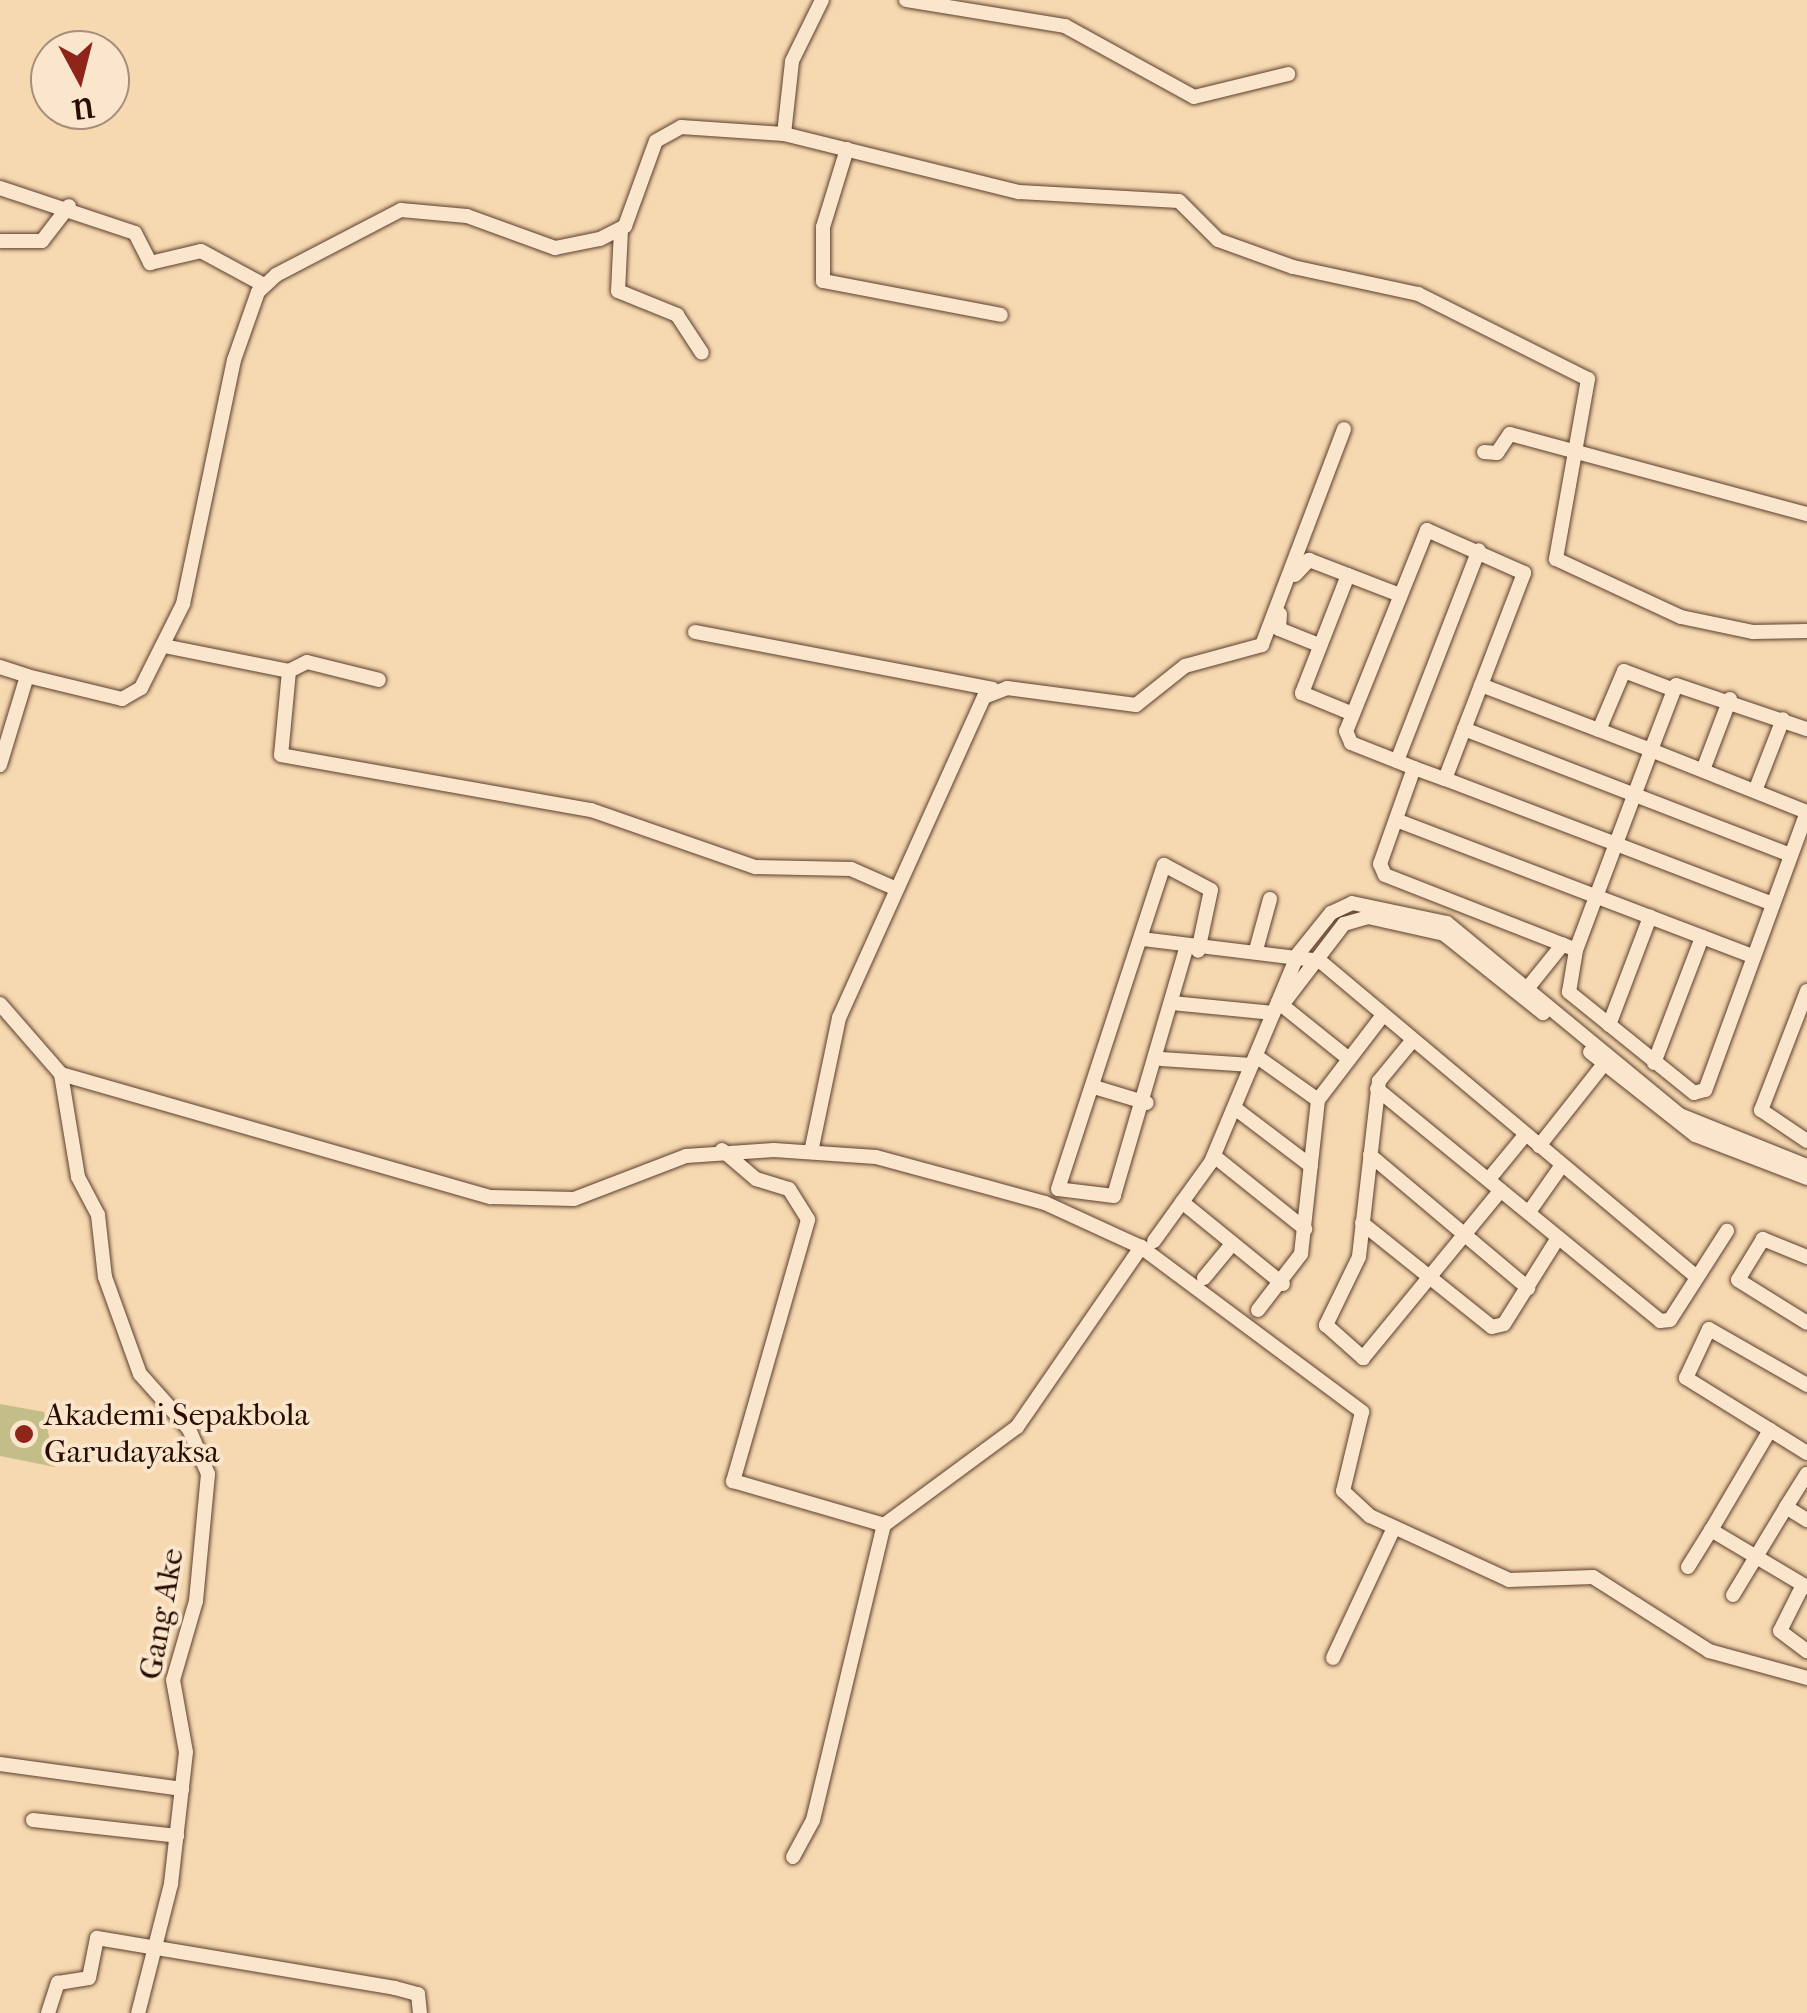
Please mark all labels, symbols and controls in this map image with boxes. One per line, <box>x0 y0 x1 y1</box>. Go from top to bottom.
north arrow <box>30 30 130 130</box>
text: U <box>71 91 96 126</box>
place label: Akademi Sepakbola Garudayaksa <box>44 1397 309 1472</box>
marker: Akademi Sepakbola Garudayaksa <box>13 1423 35 1445</box>
street label: Gang Ake <box>132 1545 192 1683</box>

